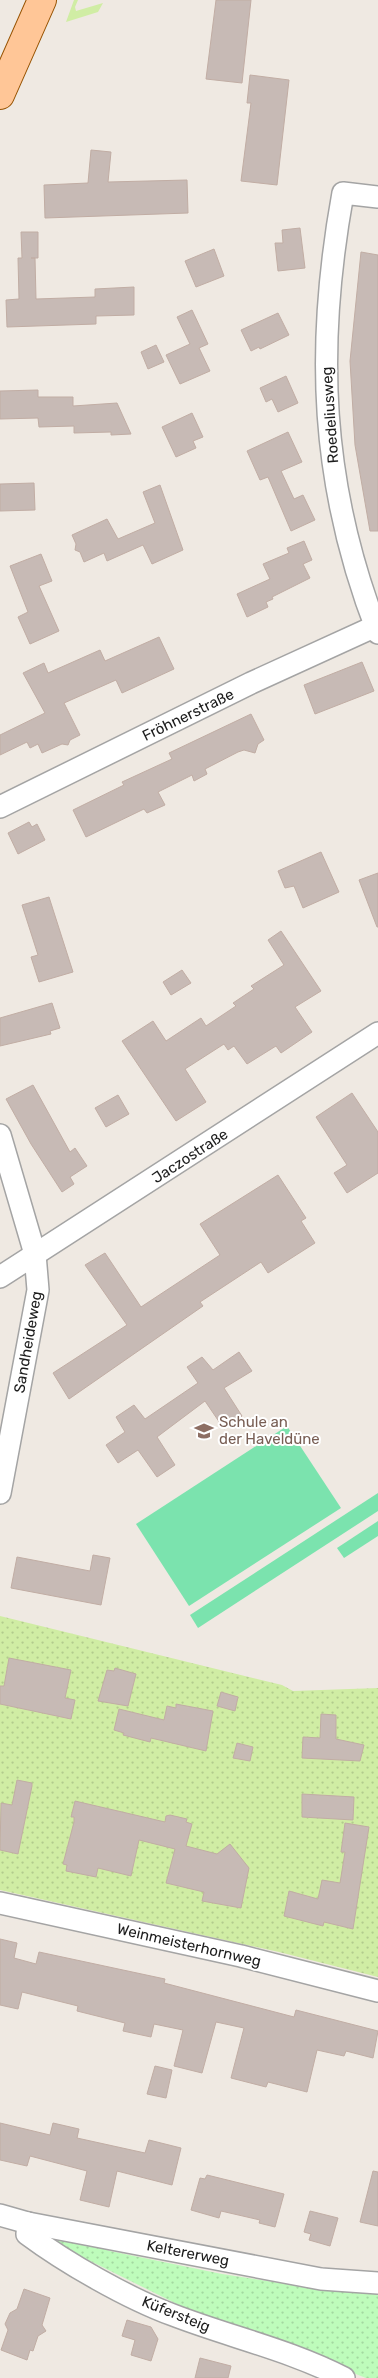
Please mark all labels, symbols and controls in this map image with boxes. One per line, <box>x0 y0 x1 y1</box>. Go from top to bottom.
street label: Roedeliusweg <box>318 366 342 464</box>
street label: Fröhnerstraße <box>139 685 237 745</box>
street label: Jaczostraße <box>149 1125 231 1187</box>
street label: Sandheideweg <box>10 1290 46 1394</box>
place label: Schule an der Haveldüne <box>219 1413 320 1448</box>
school or university icon: Schule an der Haveldüne <box>193 1420 215 1442</box>
street label: Weinmeisterhornweg <box>115 1920 263 1970</box>
street label: Keltererweg <box>145 2236 231 2270</box>
street label: Küfersteig <box>139 2292 213 2336</box>

